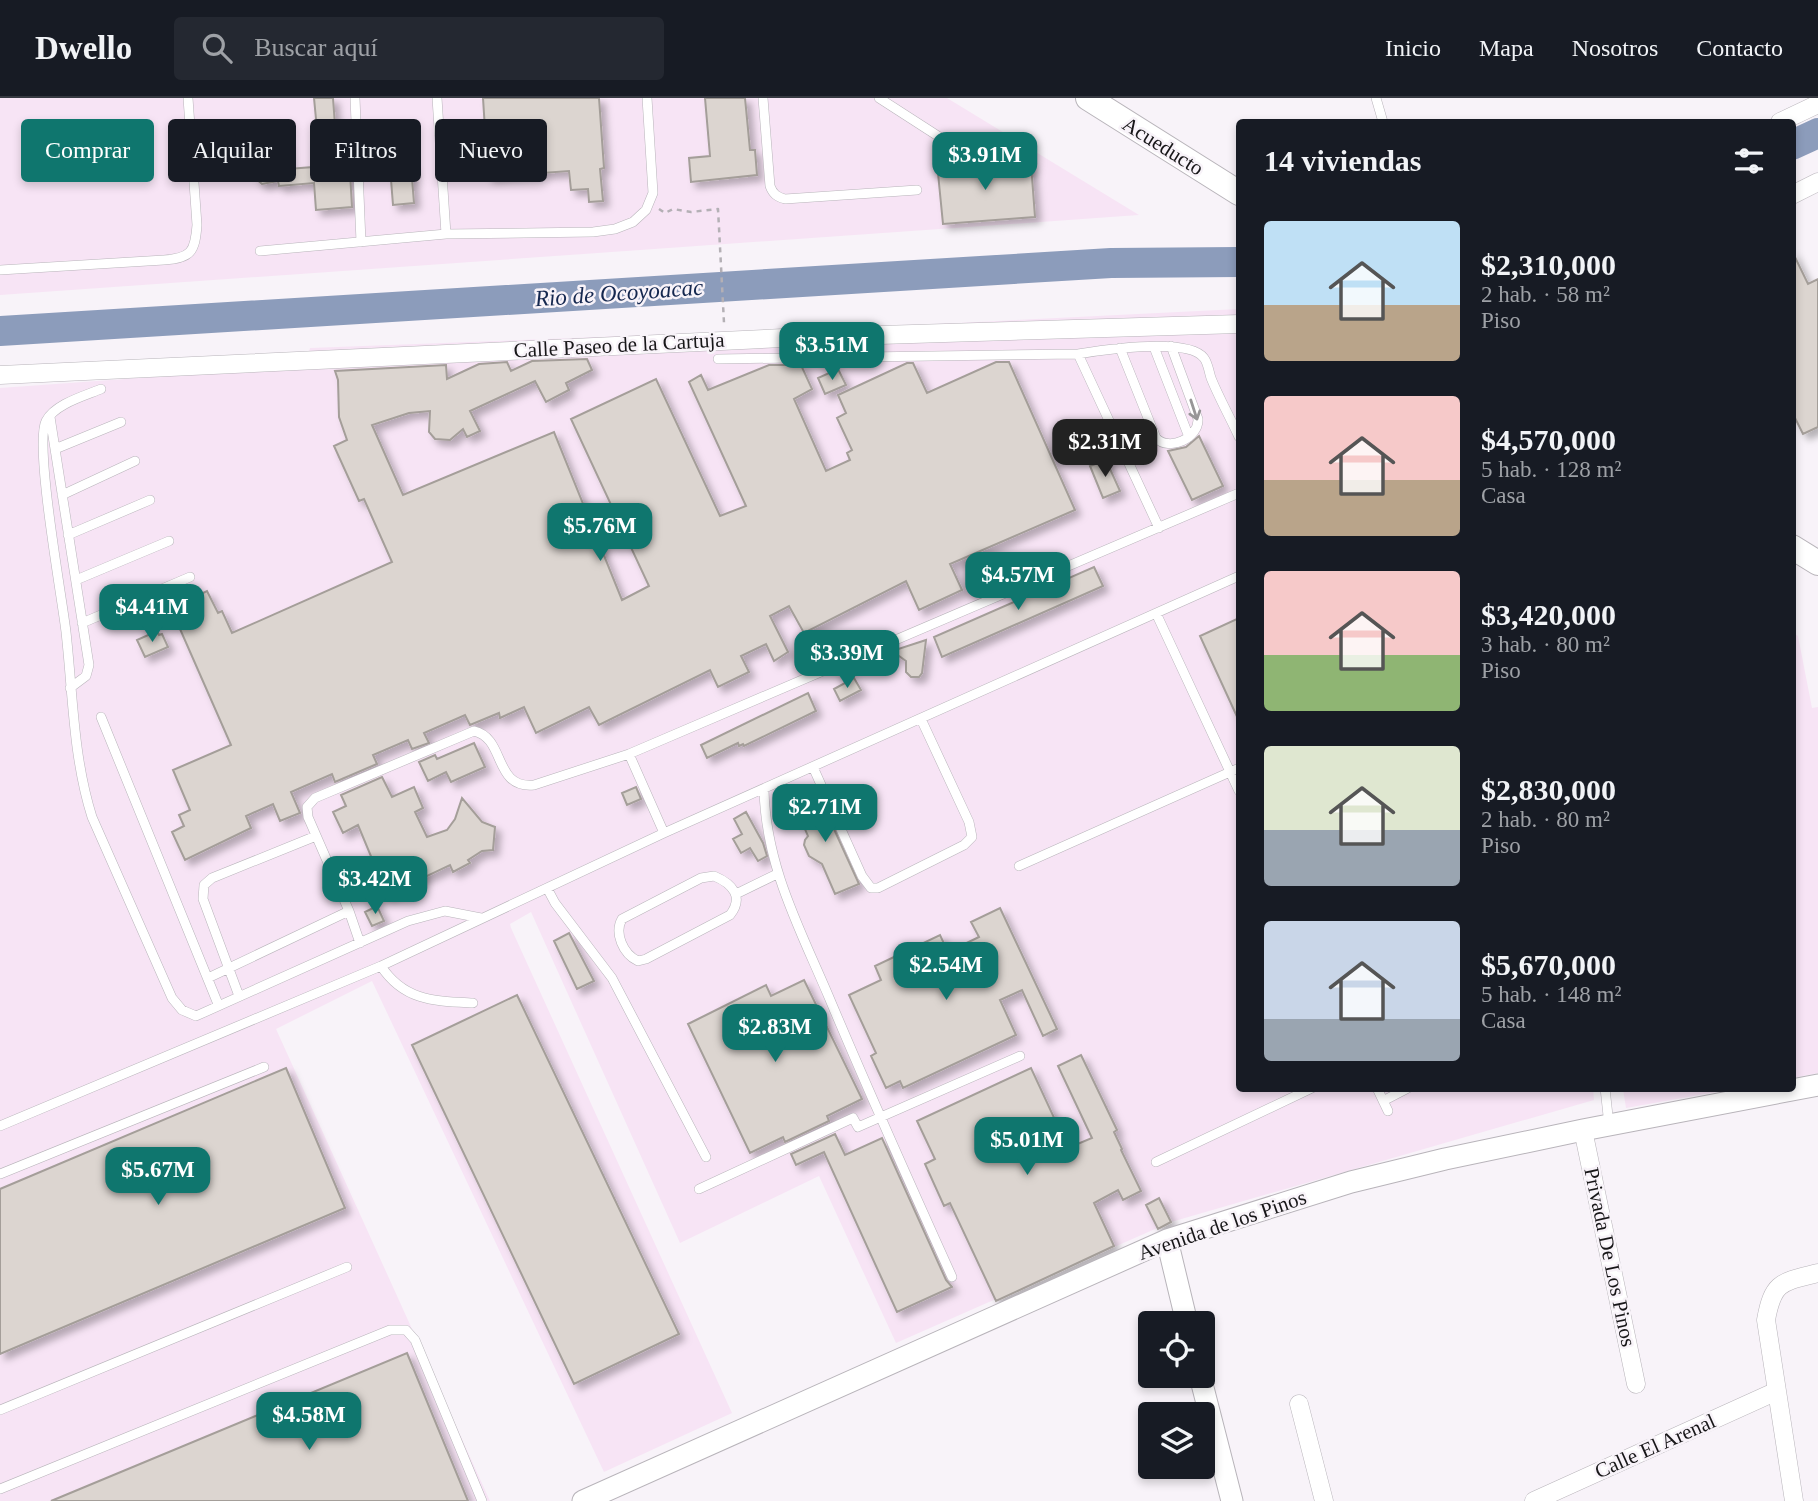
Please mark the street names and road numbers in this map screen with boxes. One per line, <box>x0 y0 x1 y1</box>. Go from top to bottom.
street label: Acueducto <box>1118 112 1208 180</box>
street label: Calle Paseo de la Cartuja <box>513 327 726 363</box>
street label: Privada De Los Pinos <box>1579 1165 1641 1349</box>
street label: Avenida de los Pinos <box>1135 1185 1309 1265</box>
street label: Calle El Arenal <box>1591 1409 1719 1483</box>

